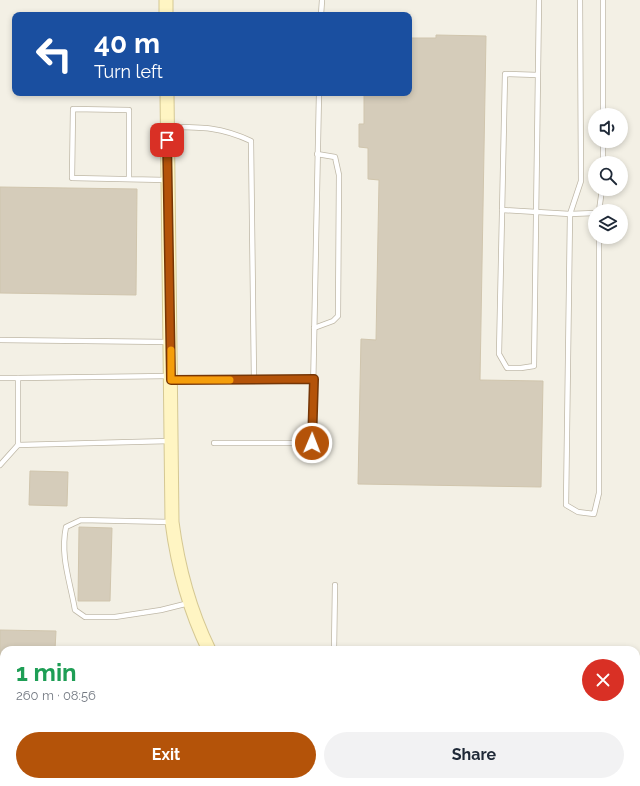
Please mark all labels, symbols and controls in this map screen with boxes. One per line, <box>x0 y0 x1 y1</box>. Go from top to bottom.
text: 40 m <box>94 27 160 60</box>
icon: left <box>28 28 80 80</box>
text: Turn left <box>94 61 163 82</box>
map controls <box>588 108 628 244</box>
button: sound <box>588 108 628 148</box>
pin <box>150 123 184 157</box>
icon: arrive <box>156 129 178 151</box>
button: search <box>588 156 628 196</box>
button: layers <box>588 204 628 244</box>
position arrow <box>291 422 333 464</box>
text: 1 min <box>16 658 77 687</box>
button: close <box>582 659 624 701</box>
text: 260 m · 08:56 <box>16 688 96 703</box>
button: Exit <box>16 732 316 778</box>
button: Share <box>324 732 624 778</box>

